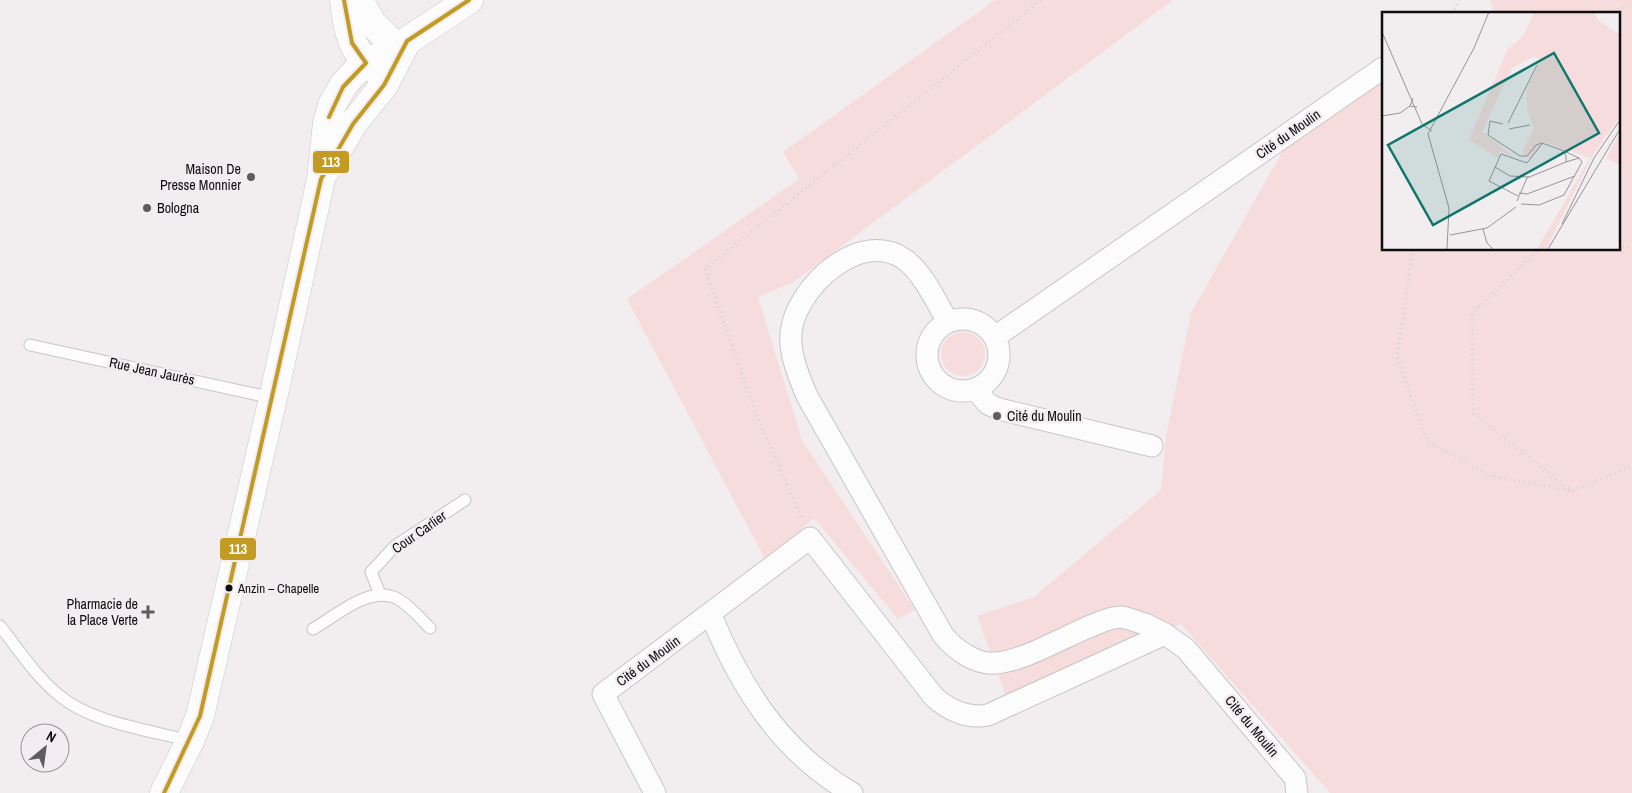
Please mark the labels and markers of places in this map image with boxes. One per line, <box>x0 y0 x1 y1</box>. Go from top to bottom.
place label: Maison De Presse Monnier <box>160 160 241 194</box>
marker: Maison De Presse Monnier <box>245 171 257 183</box>
place label: Bologna <box>157 199 200 217</box>
marker: Bologna <box>141 202 153 214</box>
place label: Cité du Moulin <box>1007 407 1082 425</box>
marker: Cité du Moulin <box>991 410 1003 422</box>
place label: Anzin – Chapelle <box>237 580 319 597</box>
marker: Anzin – Chapelle <box>224 583 234 593</box>
place label: Pharmacie de la Place Verte <box>67 595 138 629</box>
marker: Pharmacie de la Place Verte <box>142 606 154 618</box>

